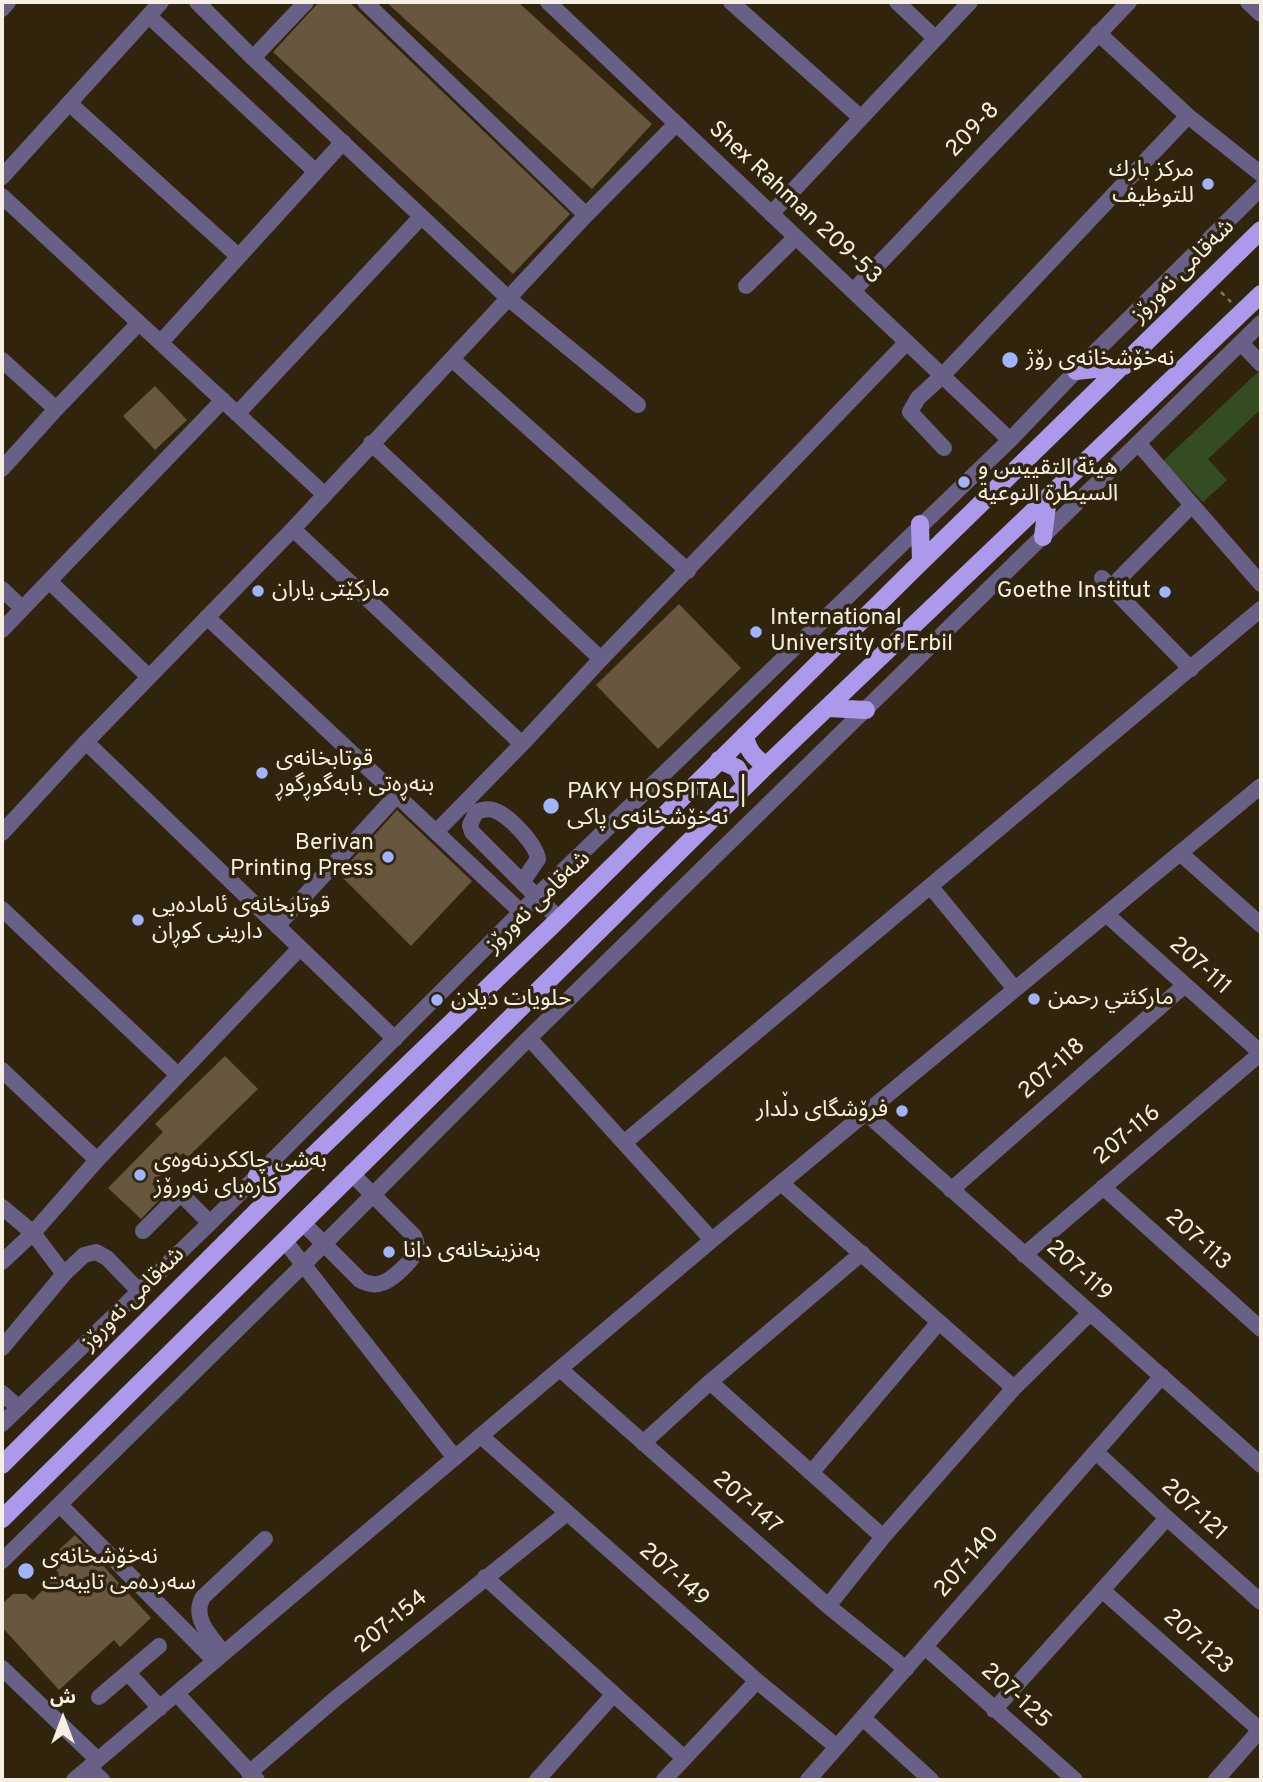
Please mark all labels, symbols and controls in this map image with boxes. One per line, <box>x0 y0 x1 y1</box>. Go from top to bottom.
street label: 209-8 <box>941 98 1007 164</box>
street label: Shex Rahman 209-53 <box>702 117 886 291</box>
place label: مركز بارك للتوظيف <box>1109 157 1194 211</box>
marker: مركز بارك للتوظيف <box>1200 176 1216 192</box>
street label: شەقامی نەورۆز <box>1126 214 1242 330</box>
place label: نەخۆشخانەی رۆژ <box>1026 346 1175 374</box>
marker: نەخۆشخانەی رۆژ <box>1000 350 1020 370</box>
place label: هيئة التقييس و السيطرة النوعية <box>978 455 1118 509</box>
marker: هيئة التقييس و السيطرة النوعية <box>956 474 972 490</box>
place label: مارکێتی یاران <box>272 577 390 605</box>
place label: Goethe Institut <box>997 578 1151 606</box>
marker: مارکێتی یاران <box>250 583 266 599</box>
marker: Goethe Institut <box>1157 584 1173 600</box>
place label: International University of Erbil <box>770 605 953 659</box>
marker: International University of Erbil <box>748 624 764 640</box>
place label: قوتابخانەی بنەڕەتی بابەگوڕگوڕ <box>276 746 434 800</box>
marker: قوتابخانەی بنەڕەتی بابەگوڕگوڕ <box>254 765 270 781</box>
place label: PAKY HOSPITAL | نەخۆشخانەی پاکی <box>567 779 746 833</box>
marker: PAKY HOSPITAL | نەخۆشخانەی پاکی <box>541 796 561 816</box>
place label: Berivan Printing Press <box>230 830 374 884</box>
street label: شەقامی نەورۆز <box>481 846 597 960</box>
marker: Berivan Printing Press <box>380 849 396 865</box>
place label: قوتابخانەی ئامادەیی دارینی کوڕان <box>152 893 330 947</box>
marker: قوتابخانەی ئامادەیی دارینی کوڕان <box>130 912 146 928</box>
street label: 207-111 <box>1162 932 1236 1002</box>
place label: ماركئتي رحمن <box>1048 985 1174 1013</box>
place label: حلويات ديلان <box>451 986 571 1014</box>
marker: ماركئتي رحمن <box>1026 991 1042 1007</box>
marker: حلويات ديلان <box>429 992 445 1008</box>
street label: 207-118 <box>1014 1034 1092 1106</box>
place label: فرۆشگای دڵدار <box>756 1097 888 1125</box>
street label: 207-116 <box>1089 1100 1167 1172</box>
marker: فرۆشگای دڵدار <box>894 1103 910 1119</box>
place label: به‌شی چاككردنه‌وه‌ی كاره‌بای نه‌ورۆز <box>154 1148 327 1202</box>
marker: به‌شی چاككردنه‌وه‌ی كاره‌بای نه‌ورۆز <box>132 1167 148 1183</box>
street label: 207-113 <box>1158 1204 1236 1278</box>
street label: 207-119 <box>1039 1235 1117 1309</box>
place label: بەنزینخانەی دانا <box>403 1238 541 1266</box>
street label: شەقامی نەورۆز <box>76 1242 192 1358</box>
marker: بەنزینخانەی دانا <box>381 1244 397 1260</box>
street label: 207-147 <box>706 1467 786 1541</box>
street label: 207-121 <box>1154 1474 1232 1548</box>
street label: 207-140 <box>930 1522 1006 1604</box>
street label: 207-149 <box>632 1538 714 1614</box>
place label: نەخۆشخانەی سەردەمی تایبەت <box>42 1544 196 1598</box>
marker: نەخۆشخانەی سەردەمی تایبەت <box>16 1561 36 1581</box>
street label: 207-154 <box>350 1585 434 1661</box>
street label: 207-123 <box>1156 1604 1238 1682</box>
street label: 207-125 <box>974 1658 1056 1736</box>
north arrow <box>28 1684 98 1754</box>
text: ش <box>50 1686 76 1710</box>

